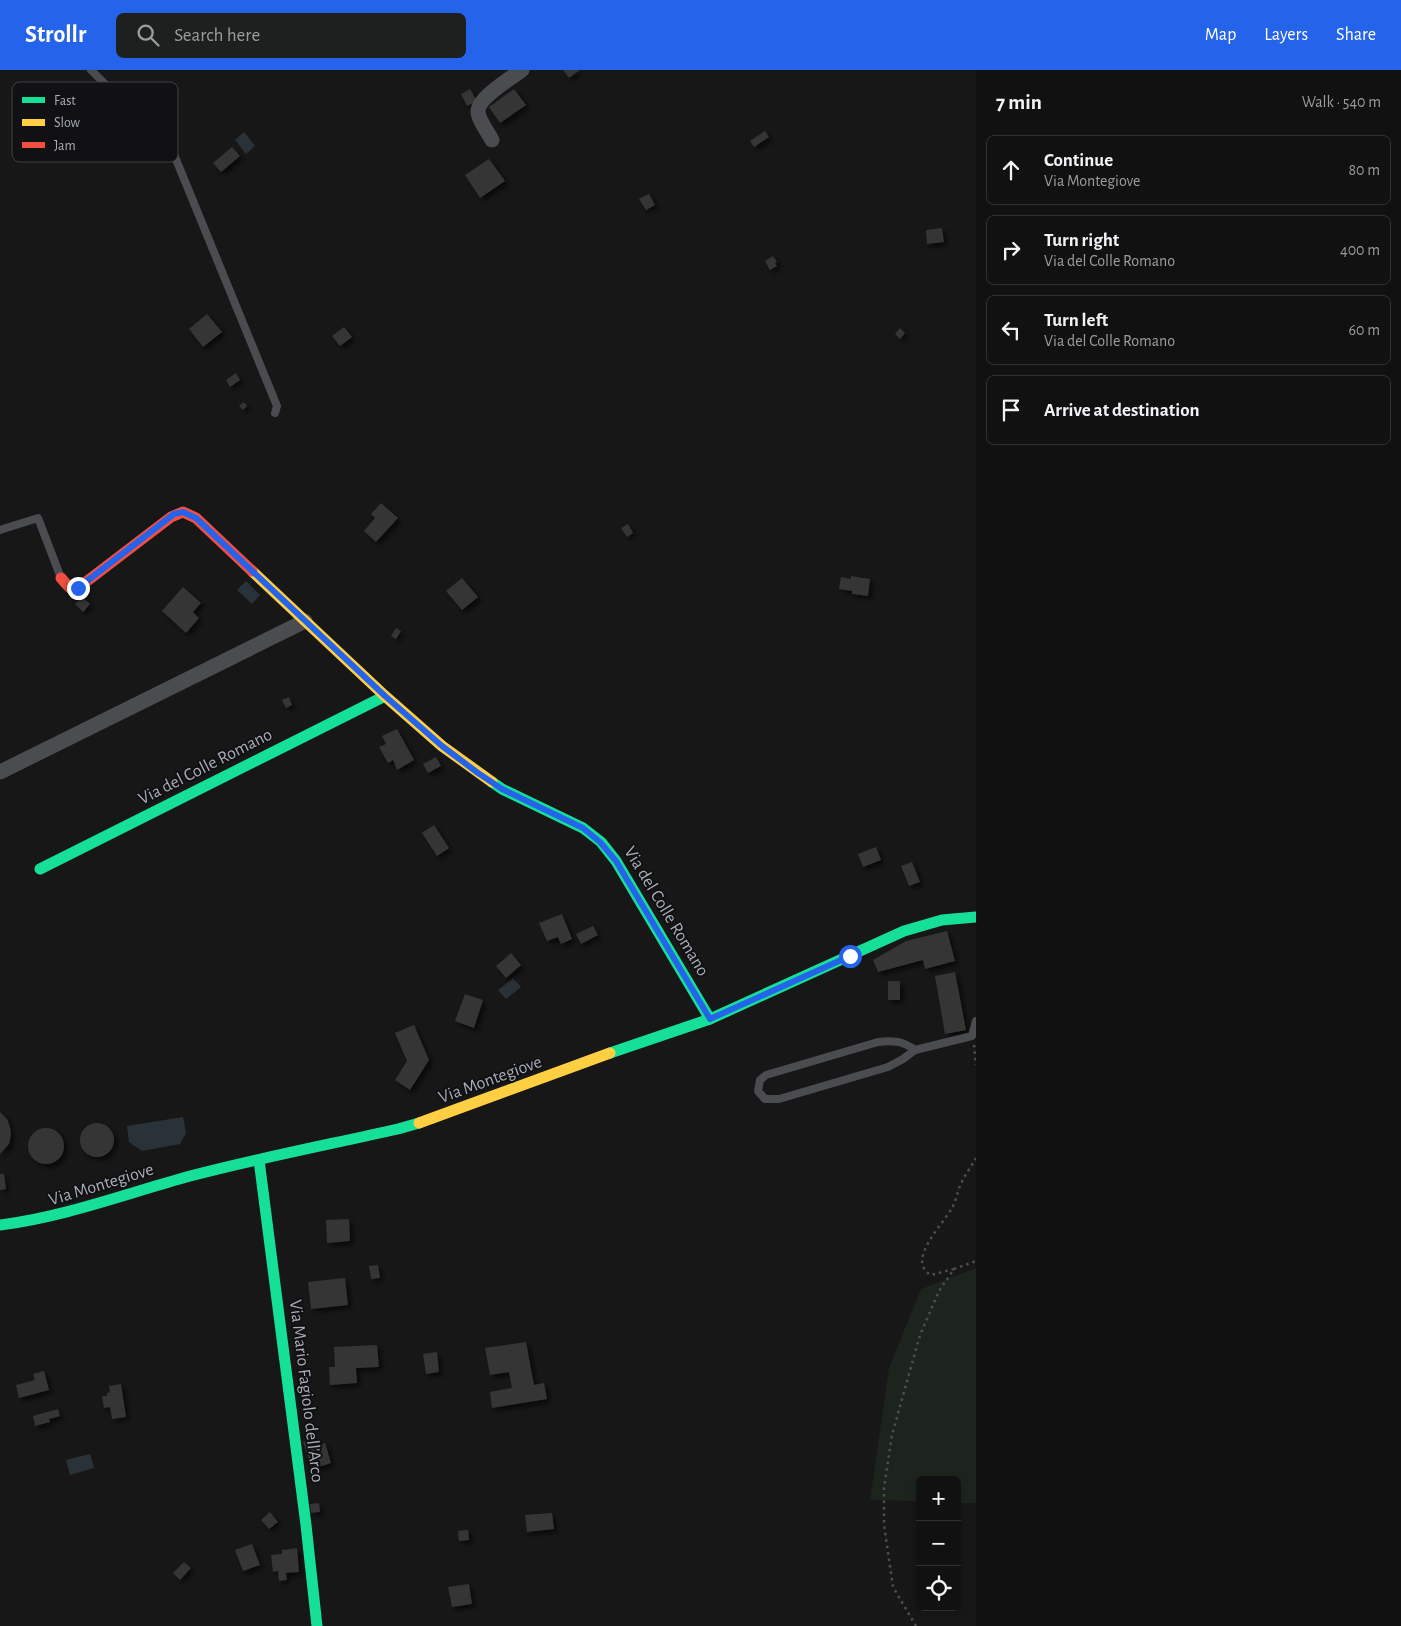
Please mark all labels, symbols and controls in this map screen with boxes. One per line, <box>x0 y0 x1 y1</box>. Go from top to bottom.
search box <box>116 13 466 58</box>
icon: search <box>134 21 162 49</box>
text: Strollr <box>25 23 86 47</box>
text: Search here <box>174 26 260 45</box>
text: Map <box>1205 26 1236 44</box>
text: Layers <box>1264 26 1308 44</box>
text: Share <box>1336 26 1376 44</box>
legend <box>12 82 178 162</box>
text: 7 min <box>996 92 1042 113</box>
text: Fast <box>54 94 76 108</box>
text: Walk · 540 m <box>1302 94 1381 110</box>
text: Slow <box>54 116 81 130</box>
text: Jam <box>54 139 76 153</box>
text: Continue <box>1044 151 1113 170</box>
icon: ahead <box>997 156 1025 184</box>
text: 80 m <box>1349 162 1380 178</box>
text: Via Montegiove <box>1044 173 1141 189</box>
text: Turn right <box>1044 231 1119 250</box>
icon: right <box>997 236 1025 264</box>
text: 400 m <box>1340 242 1380 258</box>
text: Via del Colle Romano <box>1044 253 1175 269</box>
text: Turn left <box>1044 311 1108 330</box>
icon: left <box>997 316 1025 344</box>
text: 60 m <box>1349 322 1380 338</box>
text: Via del Colle Romano <box>1044 333 1175 349</box>
icon: arrive <box>997 396 1025 424</box>
text: Arrive at destination <box>1044 401 1200 420</box>
route end <box>67 577 90 600</box>
street label: Via del Colle Romano <box>136 725 275 808</box>
street label: Via del Colle Romano <box>620 844 712 979</box>
route start <box>839 945 862 968</box>
street label: Via Montegiove <box>436 1053 544 1107</box>
street label: Via Montegiove <box>47 1160 156 1209</box>
street label: Via Mario Fagiolo dell'Arco <box>286 1299 326 1484</box>
map controls <box>916 1476 961 1611</box>
button: + <box>916 1476 961 1521</box>
button: − <box>916 1521 961 1566</box>
button: locate <box>916 1566 961 1611</box>

